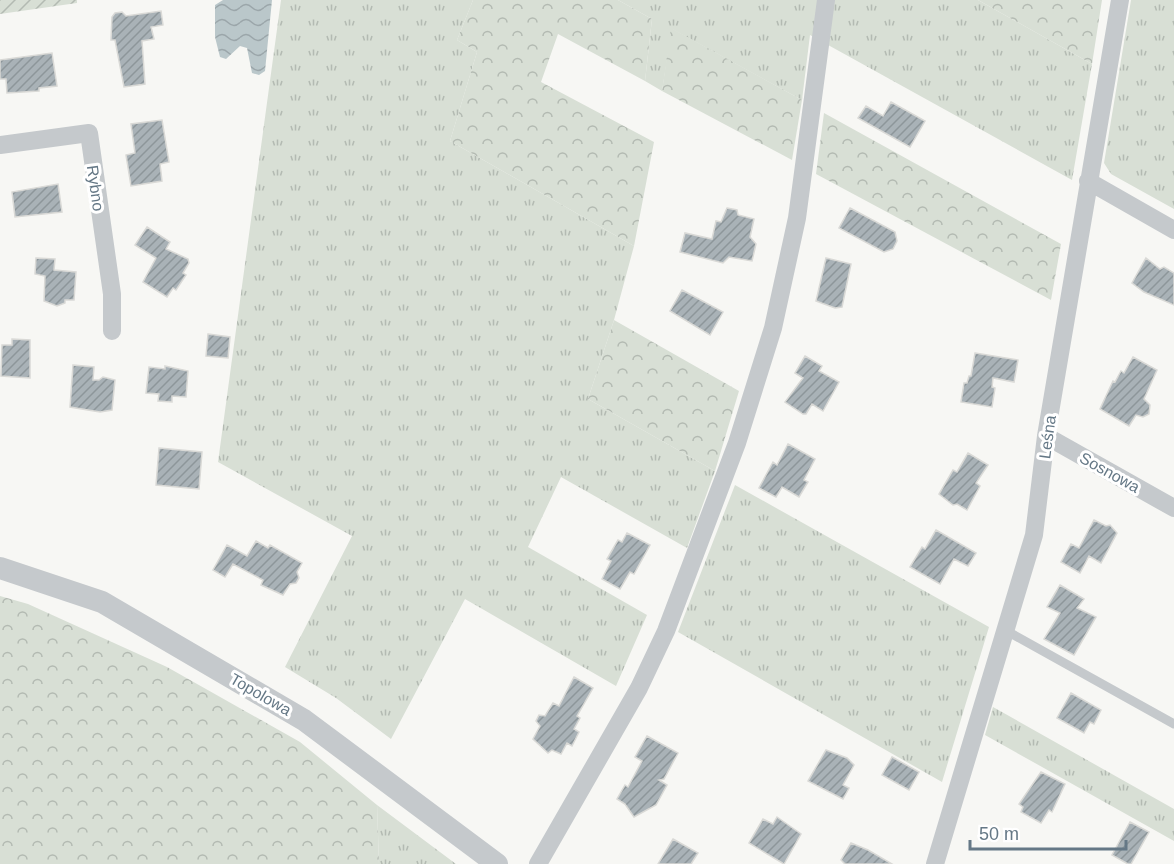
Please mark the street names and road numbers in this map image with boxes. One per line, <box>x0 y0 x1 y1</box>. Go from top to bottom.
street label: Rybno <box>84 164 107 212</box>
street label: Leśna <box>1036 414 1059 460</box>
street label: Sosnowa <box>1077 449 1143 496</box>
street label: Topolowa <box>227 670 294 719</box>

